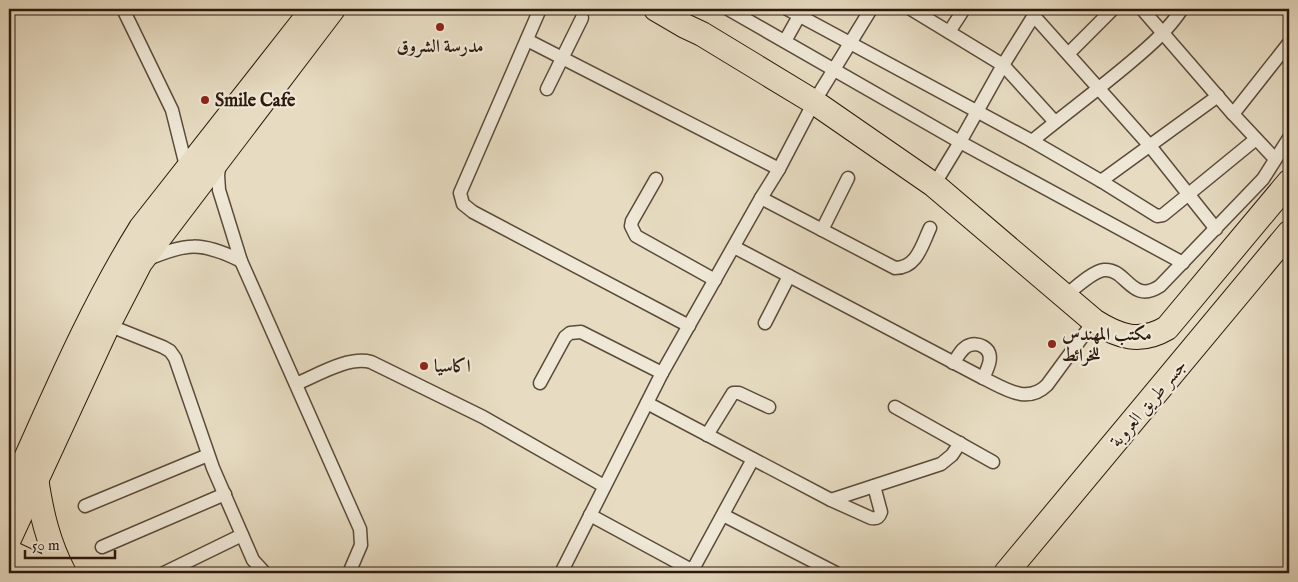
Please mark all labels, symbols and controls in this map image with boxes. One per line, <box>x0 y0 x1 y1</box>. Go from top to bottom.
marker: مدرسة الشروق <box>434 21 446 33</box>
place label: مدرسة الشروق <box>396 36 484 59</box>
place label: Smile Cafe <box>215 90 296 113</box>
marker: Smile Cafe <box>199 94 211 106</box>
place label: مكتب المهندس للخرائط <box>1062 324 1152 368</box>
marker: مكتب المهندس للخرائط <box>1046 338 1058 350</box>
street label: جسر طريق العروبة <box>1106 355 1193 453</box>
place label: اكاسيا <box>434 356 471 379</box>
marker: اكاسيا <box>418 360 430 372</box>
scale bar <box>25 527 115 559</box>
text: 50 m <box>32 536 60 555</box>

